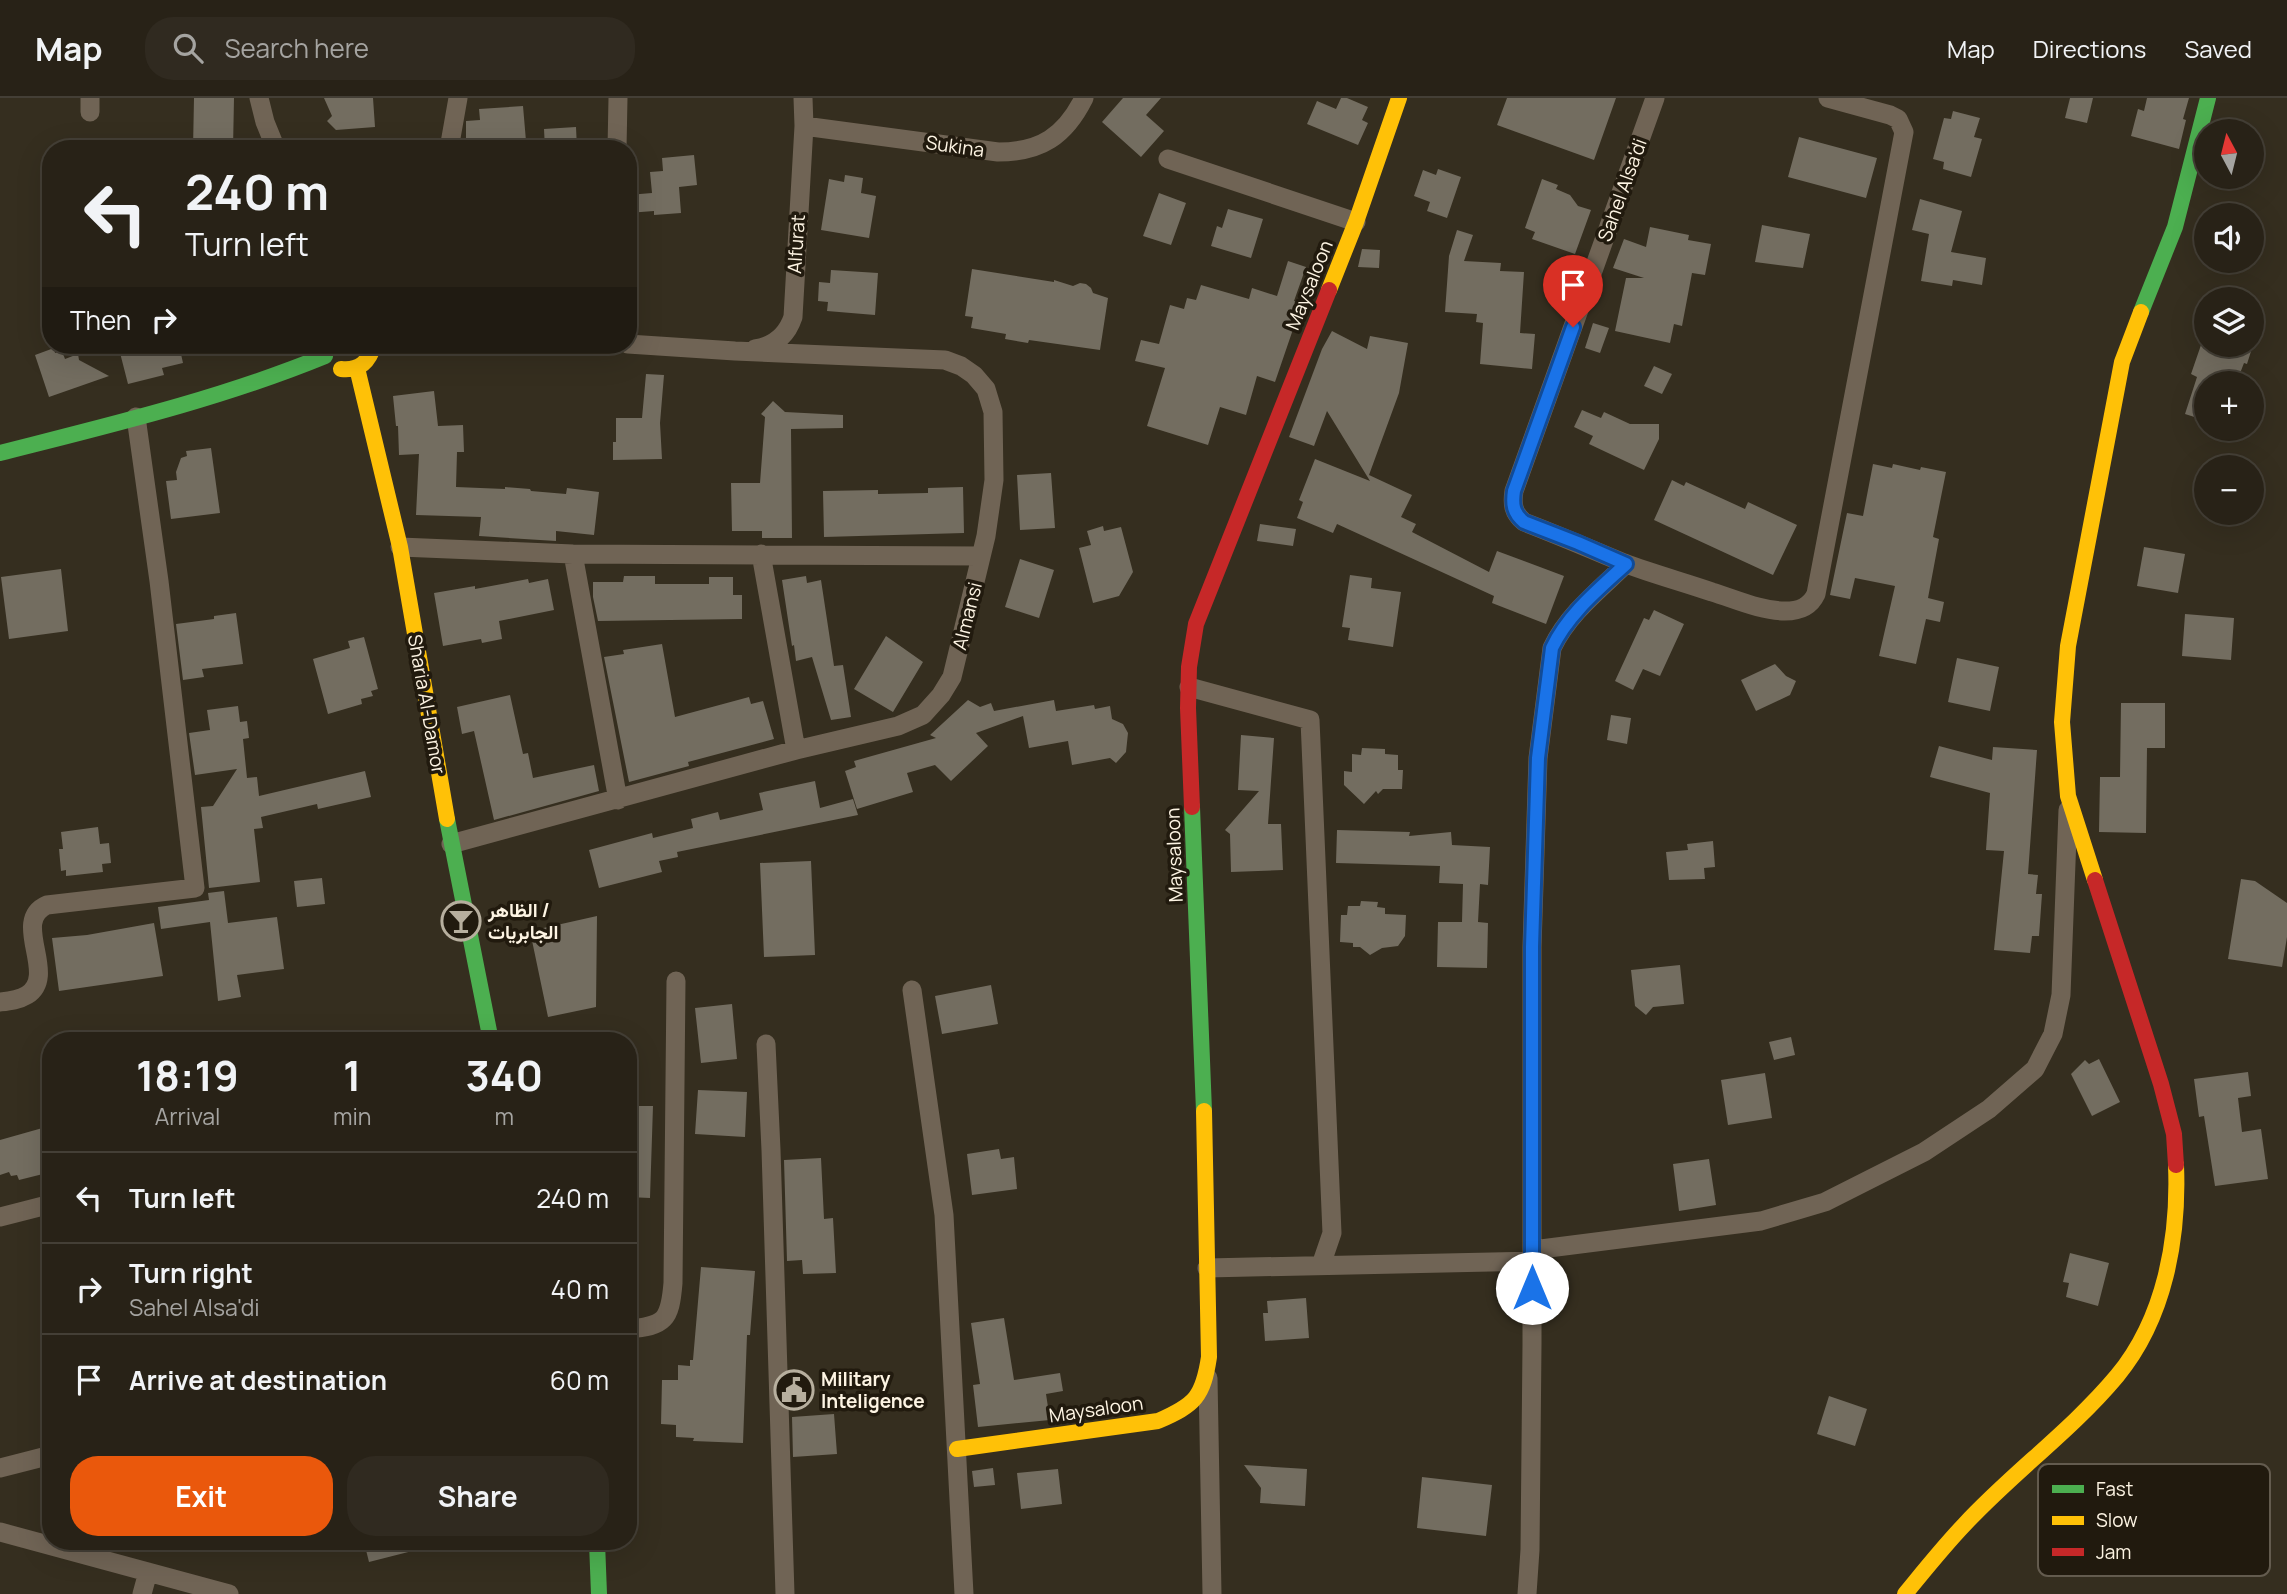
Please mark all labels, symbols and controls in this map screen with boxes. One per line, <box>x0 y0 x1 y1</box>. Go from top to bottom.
search box <box>145 17 635 80</box>
text: Map <box>35 26 103 71</box>
icon: search <box>169 29 207 67</box>
text: Search here <box>225 30 369 66</box>
text: Map <box>1947 32 1995 65</box>
text: Directions <box>2033 32 2146 65</box>
text: Saved <box>2184 32 2252 65</box>
north arrow <box>2194 119 2264 189</box>
map controls <box>2194 119 2264 525</box>
street label: Sukina <box>924 129 986 163</box>
street label: Sahel Alsa'di <box>1591 135 1653 245</box>
text: 240 m <box>185 158 329 225</box>
icon: left <box>70 168 161 259</box>
button: sound <box>2194 203 2264 273</box>
street label: Alfurat <box>781 214 811 274</box>
text: Turn left <box>185 222 309 266</box>
street label: Maysaloon <box>1279 236 1339 334</box>
pin <box>1543 255 1603 327</box>
icon: arrive <box>1554 266 1592 304</box>
button: layers <box>2194 287 2264 357</box>
icon: right <box>145 301 183 339</box>
text: Then <box>70 302 131 338</box>
button: + <box>2194 371 2264 441</box>
button: − <box>2194 455 2264 525</box>
street label: Almansi <box>946 579 988 653</box>
street label: Sharia Al-Damor <box>402 632 452 776</box>
street label: Maysaloon <box>1159 807 1189 903</box>
place label: الظاهر / الجابريات <box>487 897 558 945</box>
bar icon: الظاهر / الجابريات <box>440 900 482 942</box>
text: 18:19 <box>136 1046 239 1104</box>
text: 1 <box>343 1046 361 1104</box>
text: 340 <box>465 1046 543 1104</box>
text: Arrival <box>155 1100 220 1132</box>
text: min <box>333 1100 371 1132</box>
text: m <box>494 1100 514 1132</box>
icon: left <box>70 1179 108 1217</box>
text: Turn left <box>129 1180 236 1216</box>
text: 240 m <box>536 1180 609 1216</box>
position arrow <box>1495 1251 1569 1325</box>
text: Turn right <box>129 1255 253 1291</box>
icon: right <box>70 1270 108 1308</box>
text: 40 m <box>551 1271 609 1307</box>
text: Sahel Alsa'di <box>129 1291 260 1323</box>
icon: arrive <box>70 1361 108 1399</box>
text: Arrive at destination <box>129 1362 387 1398</box>
text: 60 m <box>550 1362 609 1398</box>
place label: Military Inteligence <box>821 1366 925 1414</box>
public building icon: Military Inteligence <box>773 1369 815 1411</box>
street label: Maysaloon <box>1047 1390 1145 1428</box>
button: Exit <box>70 1456 333 1536</box>
button: Share <box>347 1456 609 1536</box>
legend <box>2038 1464 2270 1576</box>
text: Fast <box>2096 1476 2133 1502</box>
text: Slow <box>2096 1507 2138 1533</box>
text: Jam <box>2096 1539 2131 1565</box>

